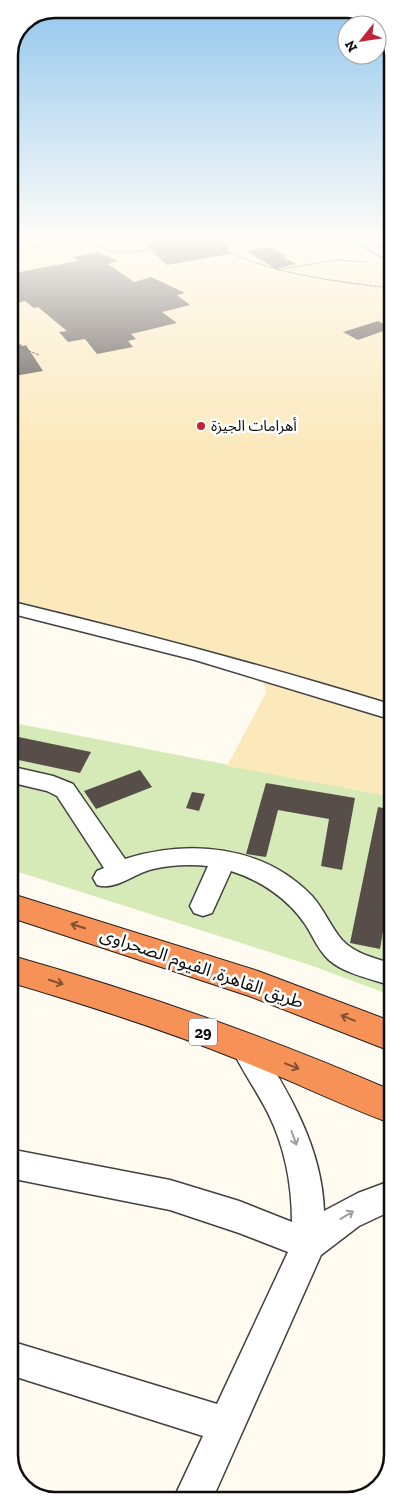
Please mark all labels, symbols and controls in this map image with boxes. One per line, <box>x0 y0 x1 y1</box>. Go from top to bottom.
north arrow <box>337 15 387 65</box>
text: N <box>341 37 361 55</box>
place label: أهرامات الجيزة <box>211 417 297 435</box>
marker: أهرامات الجيزة <box>195 420 207 432</box>
one-way arrow <box>70 921 86 931</box>
street label: طريق القاهرة, الفيوم الصحراوى <box>96 923 307 1016</box>
one-way arrow <box>48 978 64 988</box>
one-way arrow <box>341 1013 356 1023</box>
road number: 29 <box>189 1019 217 1046</box>
one-way arrow <box>283 1062 299 1071</box>
one-way arrow <box>290 1129 299 1145</box>
one-way arrow <box>340 1210 355 1220</box>

